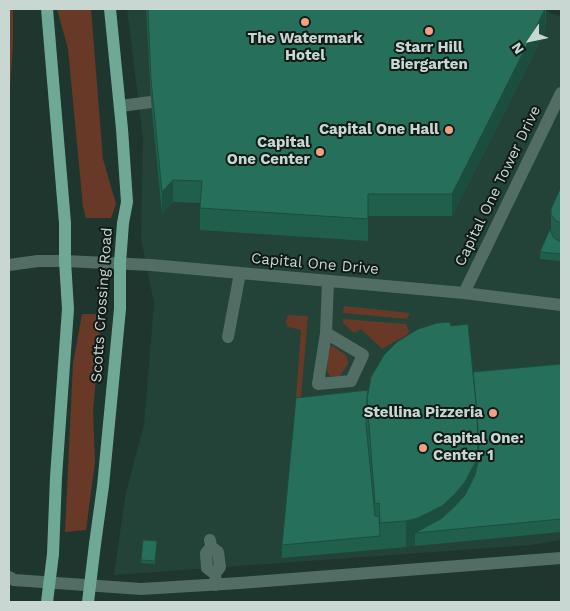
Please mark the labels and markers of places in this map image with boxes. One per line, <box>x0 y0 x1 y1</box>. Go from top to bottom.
marker: The Watermark Hotel <box>299 16 311 28</box>
marker: Starr Hill Biergarten <box>423 25 435 37</box>
place label: The Watermark Hotel <box>248 30 362 65</box>
place label: Starr Hill Biergarten <box>390 39 468 74</box>
place label: Capital One Hall <box>319 121 439 139</box>
marker: Capital One Hall <box>443 124 455 136</box>
place label: Capital One Center <box>227 134 310 169</box>
marker: Capital One Center <box>314 146 326 158</box>
place label: Stellina Pizzeria <box>364 404 483 422</box>
marker: Stellina Pizzeria <box>487 407 499 419</box>
place label: Capital One: Center 1 <box>433 430 524 465</box>
marker: Capital One: Center 1 <box>417 442 429 454</box>

